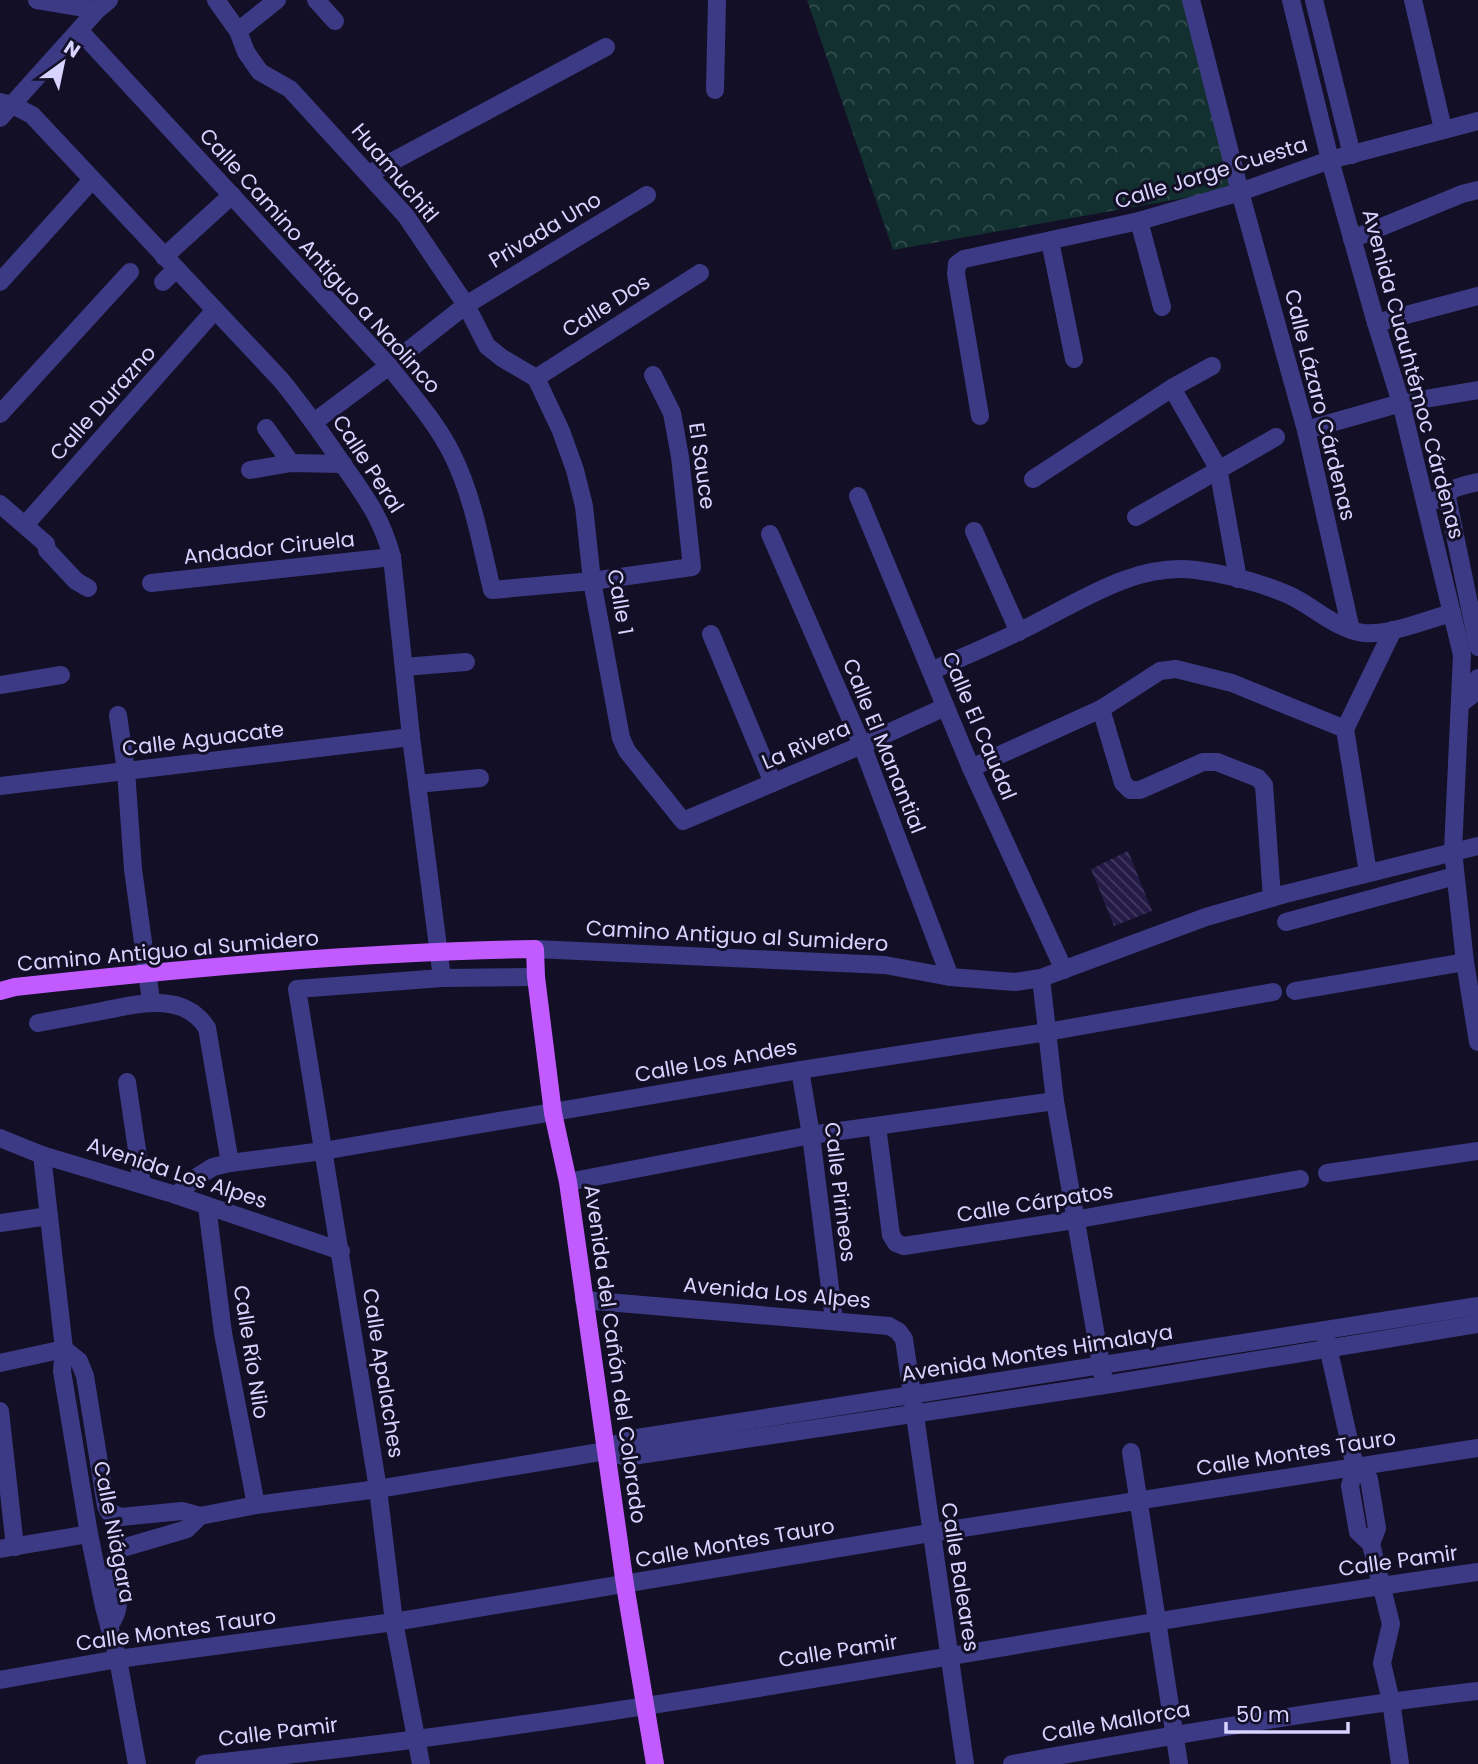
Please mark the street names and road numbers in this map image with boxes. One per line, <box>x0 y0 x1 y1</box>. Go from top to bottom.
street label: Huamuchitl <box>345 117 446 229</box>
street label: Calle Camino Antiguo a Naolinco <box>193 122 448 400</box>
street label: Calle Jorge Cuesta <box>1111 129 1311 216</box>
street label: Privada Uno <box>483 185 606 275</box>
street label: Avenida Cuauhtémoc Cárdenas <box>1355 206 1472 542</box>
street label: Calle Dos <box>556 267 655 344</box>
street label: Calle Lázaro Cárdenas <box>1278 286 1363 524</box>
street label: Calle Durazno <box>43 339 162 467</box>
street label: Calle Peral <box>326 409 411 518</box>
street label: El Sauce <box>682 421 723 511</box>
street label: Andador Ciruela <box>182 524 356 571</box>
street label: Calle 1 <box>600 567 641 637</box>
street label: Calle El Caudal <box>935 647 1024 804</box>
street label: Calle El Manantial <box>836 654 933 838</box>
street label: La Rivera <box>757 713 855 776</box>
street label: Calle Aguacate <box>120 714 286 763</box>
street label: Camino Antiguo al Sumidero <box>585 913 889 958</box>
street label: Camino Antiguo al Sumidero <box>16 923 320 978</box>
street label: Calle Los Andes <box>633 1032 799 1089</box>
street label: Calle Pirineos <box>818 1120 863 1263</box>
street label: Avenida Los Alpes <box>83 1130 271 1215</box>
street label: Calle Cárpatos <box>955 1176 1115 1229</box>
street label: Avenida del Cañón del Colorado <box>577 1183 654 1525</box>
street label: Avenida Los Alpes <box>682 1270 872 1315</box>
street label: Calle Río Nilo <box>227 1283 276 1421</box>
street label: Calle Apalaches <box>356 1286 411 1460</box>
street label: Avenida Montes Himalaya <box>899 1317 1175 1388</box>
street label: Calle Montes Tauro <box>1194 1422 1398 1483</box>
street label: Calle Niágara <box>87 1458 142 1605</box>
street label: Calle Baleares <box>934 1500 987 1654</box>
street label: Calle Montes Tauro <box>633 1511 837 1574</box>
street label: Calle Pamir <box>1336 1538 1460 1583</box>
street label: Calle Montes Tauro <box>74 1601 278 1658</box>
street label: Calle Pamir <box>776 1627 900 1674</box>
street label: Calle Mallorca <box>1039 1694 1192 1749</box>
street label: Calle Pamir <box>216 1710 340 1753</box>

